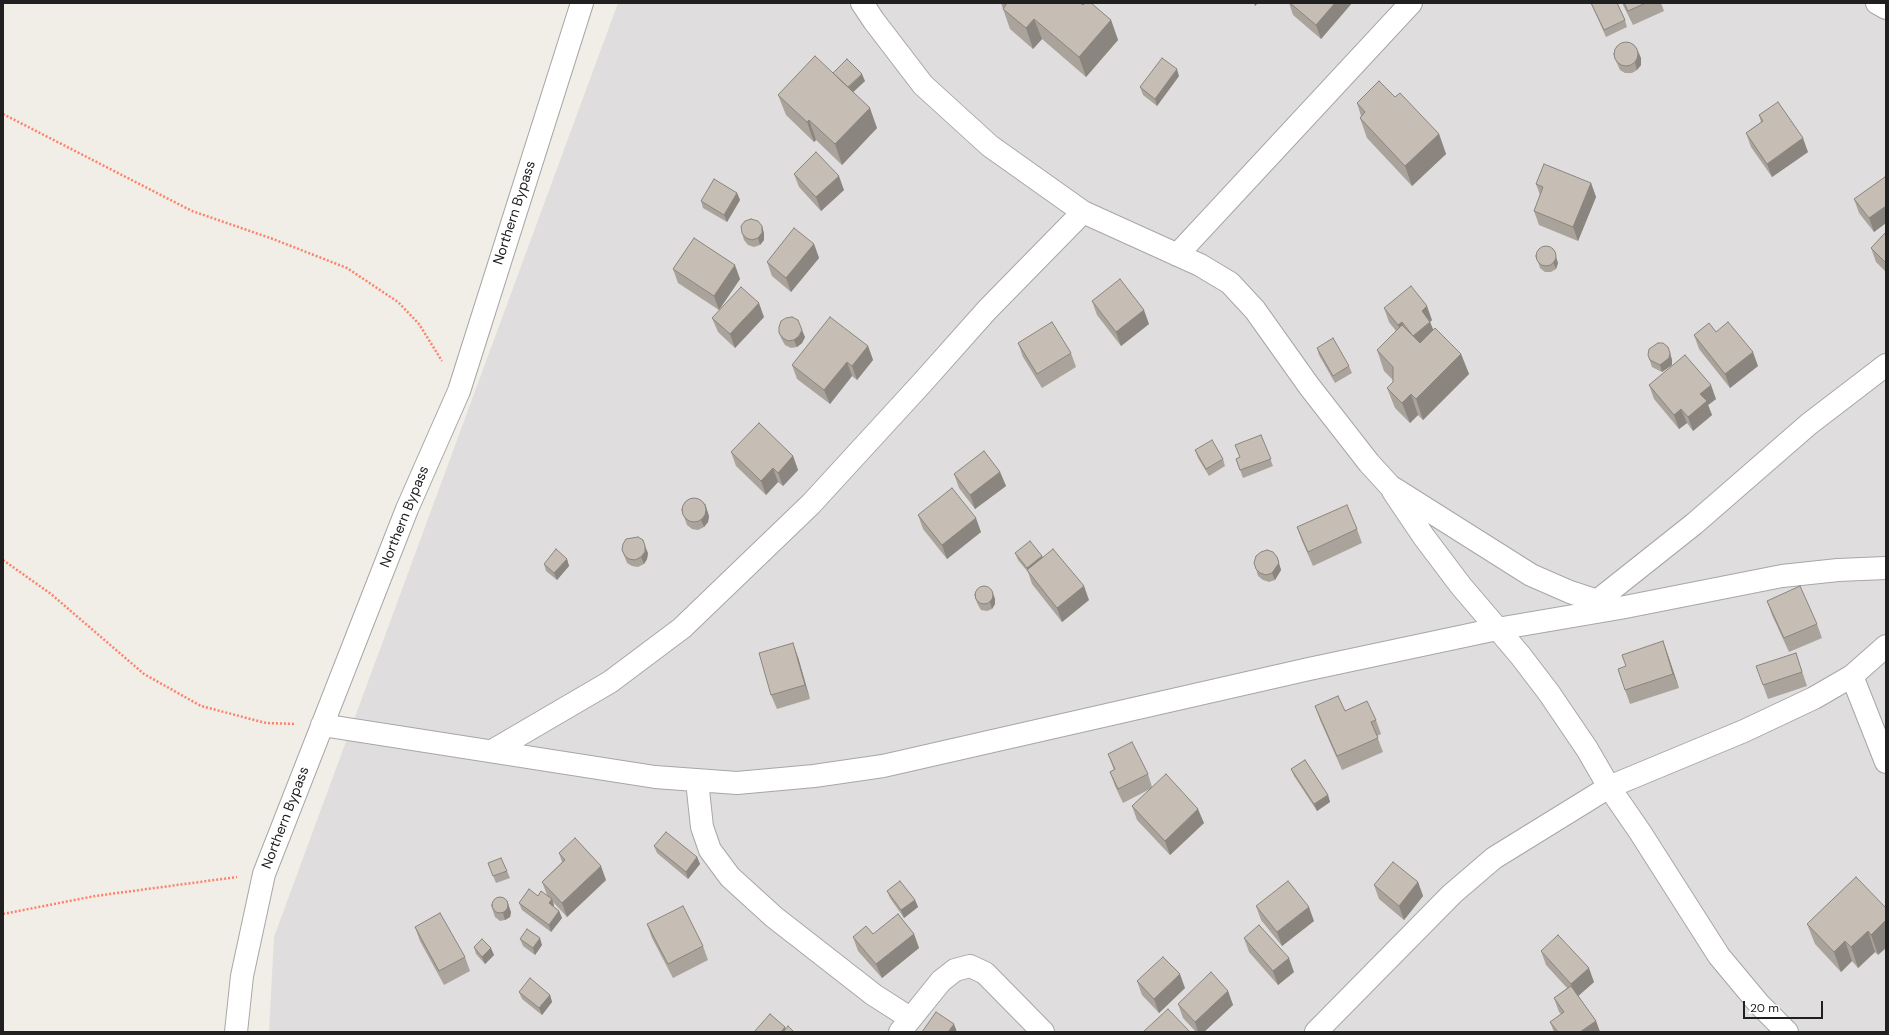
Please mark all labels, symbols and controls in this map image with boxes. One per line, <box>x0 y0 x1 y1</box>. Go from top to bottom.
street label: Northern Bypass <box>490 159 540 267</box>
street label: Northern Bypass <box>377 464 433 570</box>
street label: Northern Bypass <box>259 764 313 872</box>
scale bar <box>1745 993 1825 1019</box>
text: 20 m <box>1750 1000 1779 1016</box>

